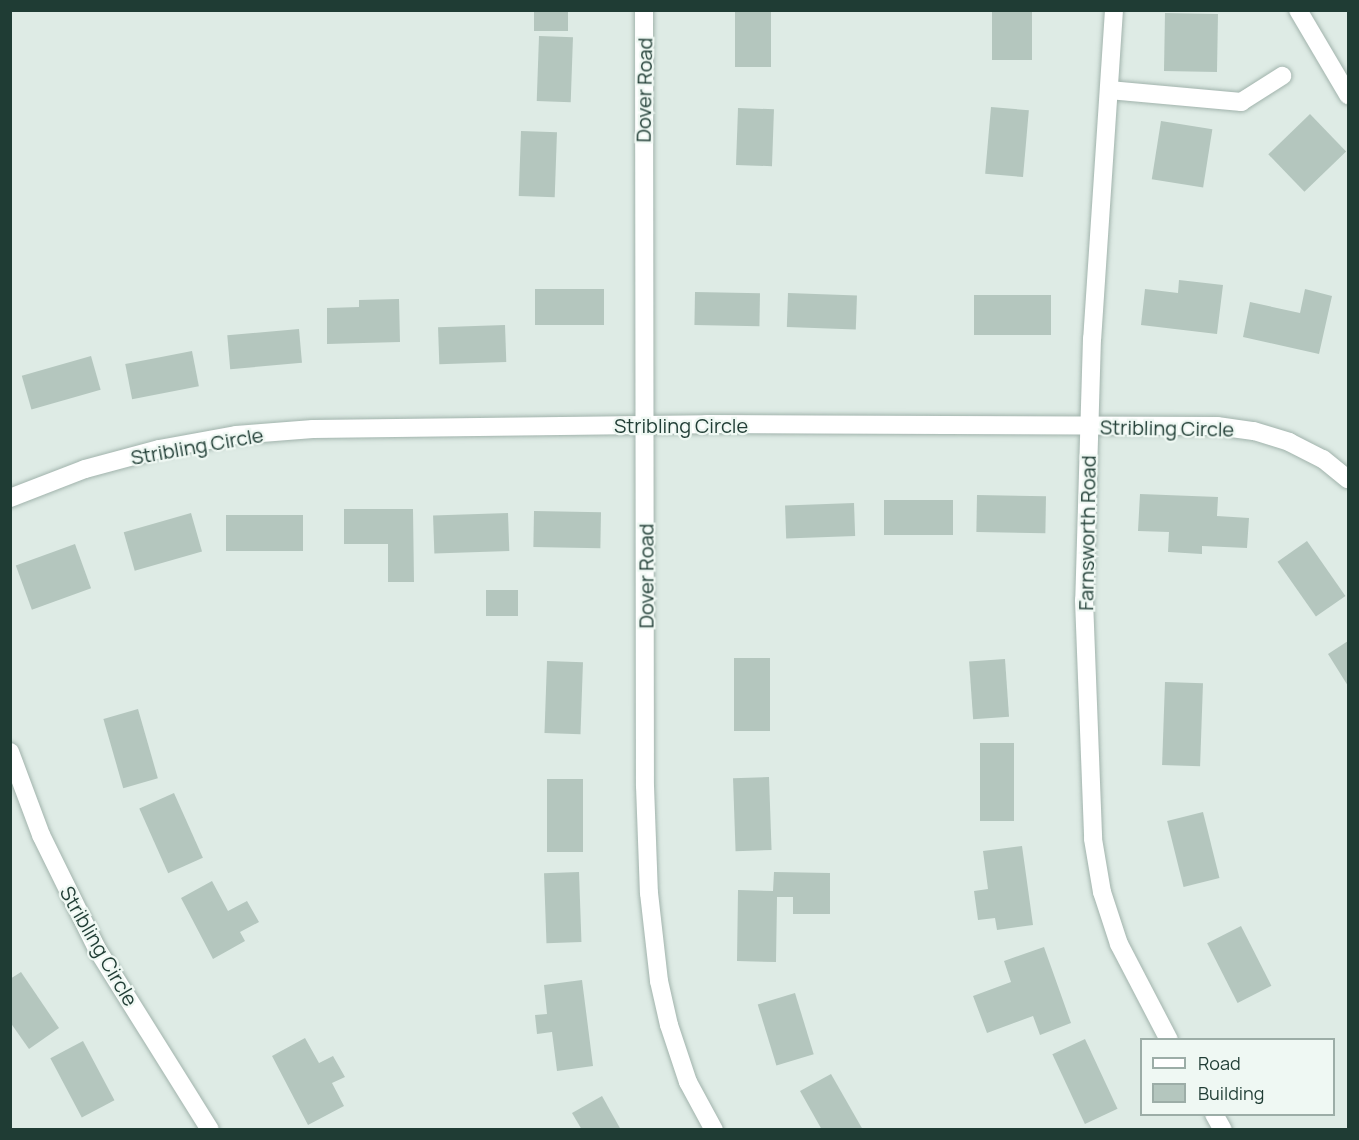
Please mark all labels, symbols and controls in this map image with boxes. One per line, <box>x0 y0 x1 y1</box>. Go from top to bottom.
street label: Dover Road <box>631 37 657 143</box>
street label: Stribling Circle <box>614 413 748 437</box>
street label: Stribling Circle <box>1100 415 1234 441</box>
street label: Stribling Circle <box>129 423 265 469</box>
street label: Farnsworth Road <box>1074 455 1100 611</box>
street label: Dover Road <box>634 524 658 628</box>
street label: Stribling Circle <box>55 882 143 1010</box>
legend <box>1140 1038 1335 1116</box>
text: Road <box>1198 1051 1241 1075</box>
text: Building <box>1198 1081 1264 1105</box>

